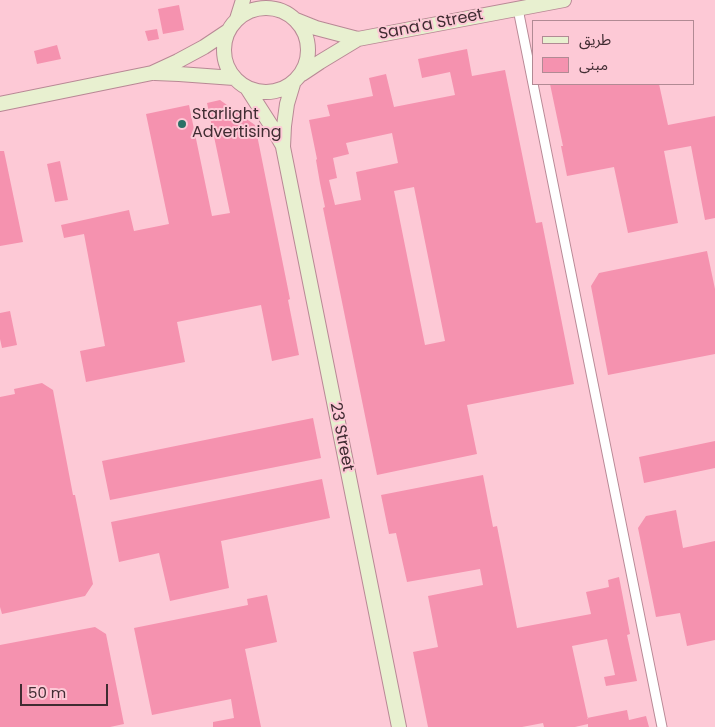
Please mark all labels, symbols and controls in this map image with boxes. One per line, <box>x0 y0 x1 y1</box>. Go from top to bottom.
street label: Sana'a Street <box>377 5 485 45</box>
legend <box>532 20 695 85</box>
text: طريق <box>579 29 611 50</box>
text: مبنى <box>579 54 608 75</box>
place label: Starlight Advertising <box>192 105 282 143</box>
marker: Starlight Advertising <box>176 118 188 130</box>
street label: 23 Street <box>325 401 357 473</box>
scale bar <box>22 674 110 706</box>
text: 50 m <box>28 682 66 703</box>

